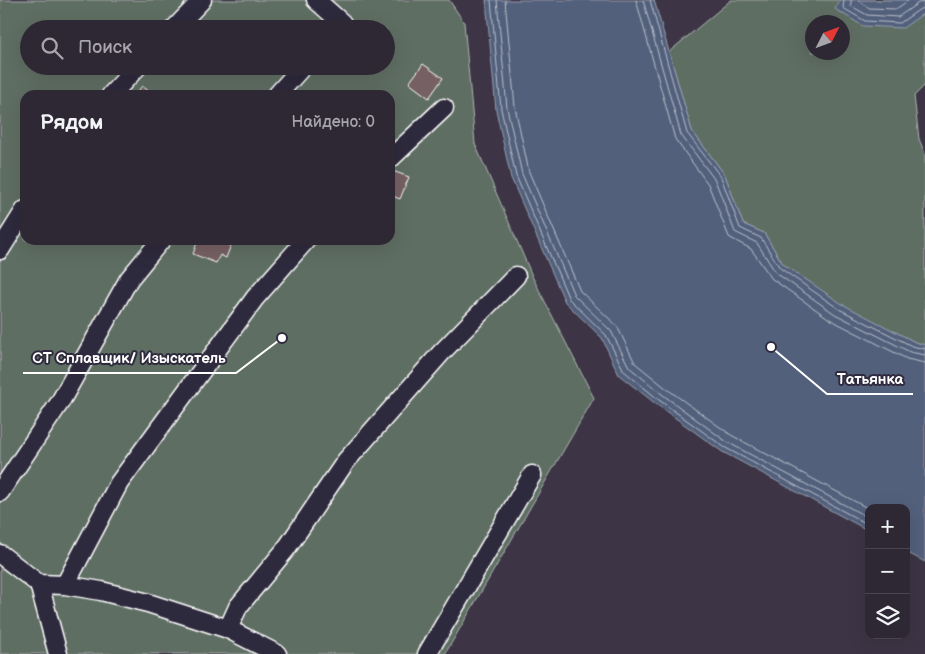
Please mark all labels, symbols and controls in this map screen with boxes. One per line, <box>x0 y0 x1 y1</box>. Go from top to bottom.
north arrow <box>805 15 850 60</box>
search box <box>20 20 395 75</box>
icon: search <box>38 34 66 62</box>
text: Поиск <box>78 36 132 59</box>
text: Рядом <box>40 110 103 135</box>
text: Найдено: 0 <box>292 113 375 132</box>
callout: СТ Сплавщик/ Изыскатель <box>23 343 236 373</box>
text: СТ Сплавщик/ Изыскатель <box>32 349 226 368</box>
callout: Татьянка <box>827 364 913 394</box>
text: Татьянка <box>837 370 903 389</box>
map controls <box>865 504 910 639</box>
button: + <box>865 504 910 549</box>
button: − <box>865 549 910 594</box>
button: layers <box>865 594 910 639</box>

